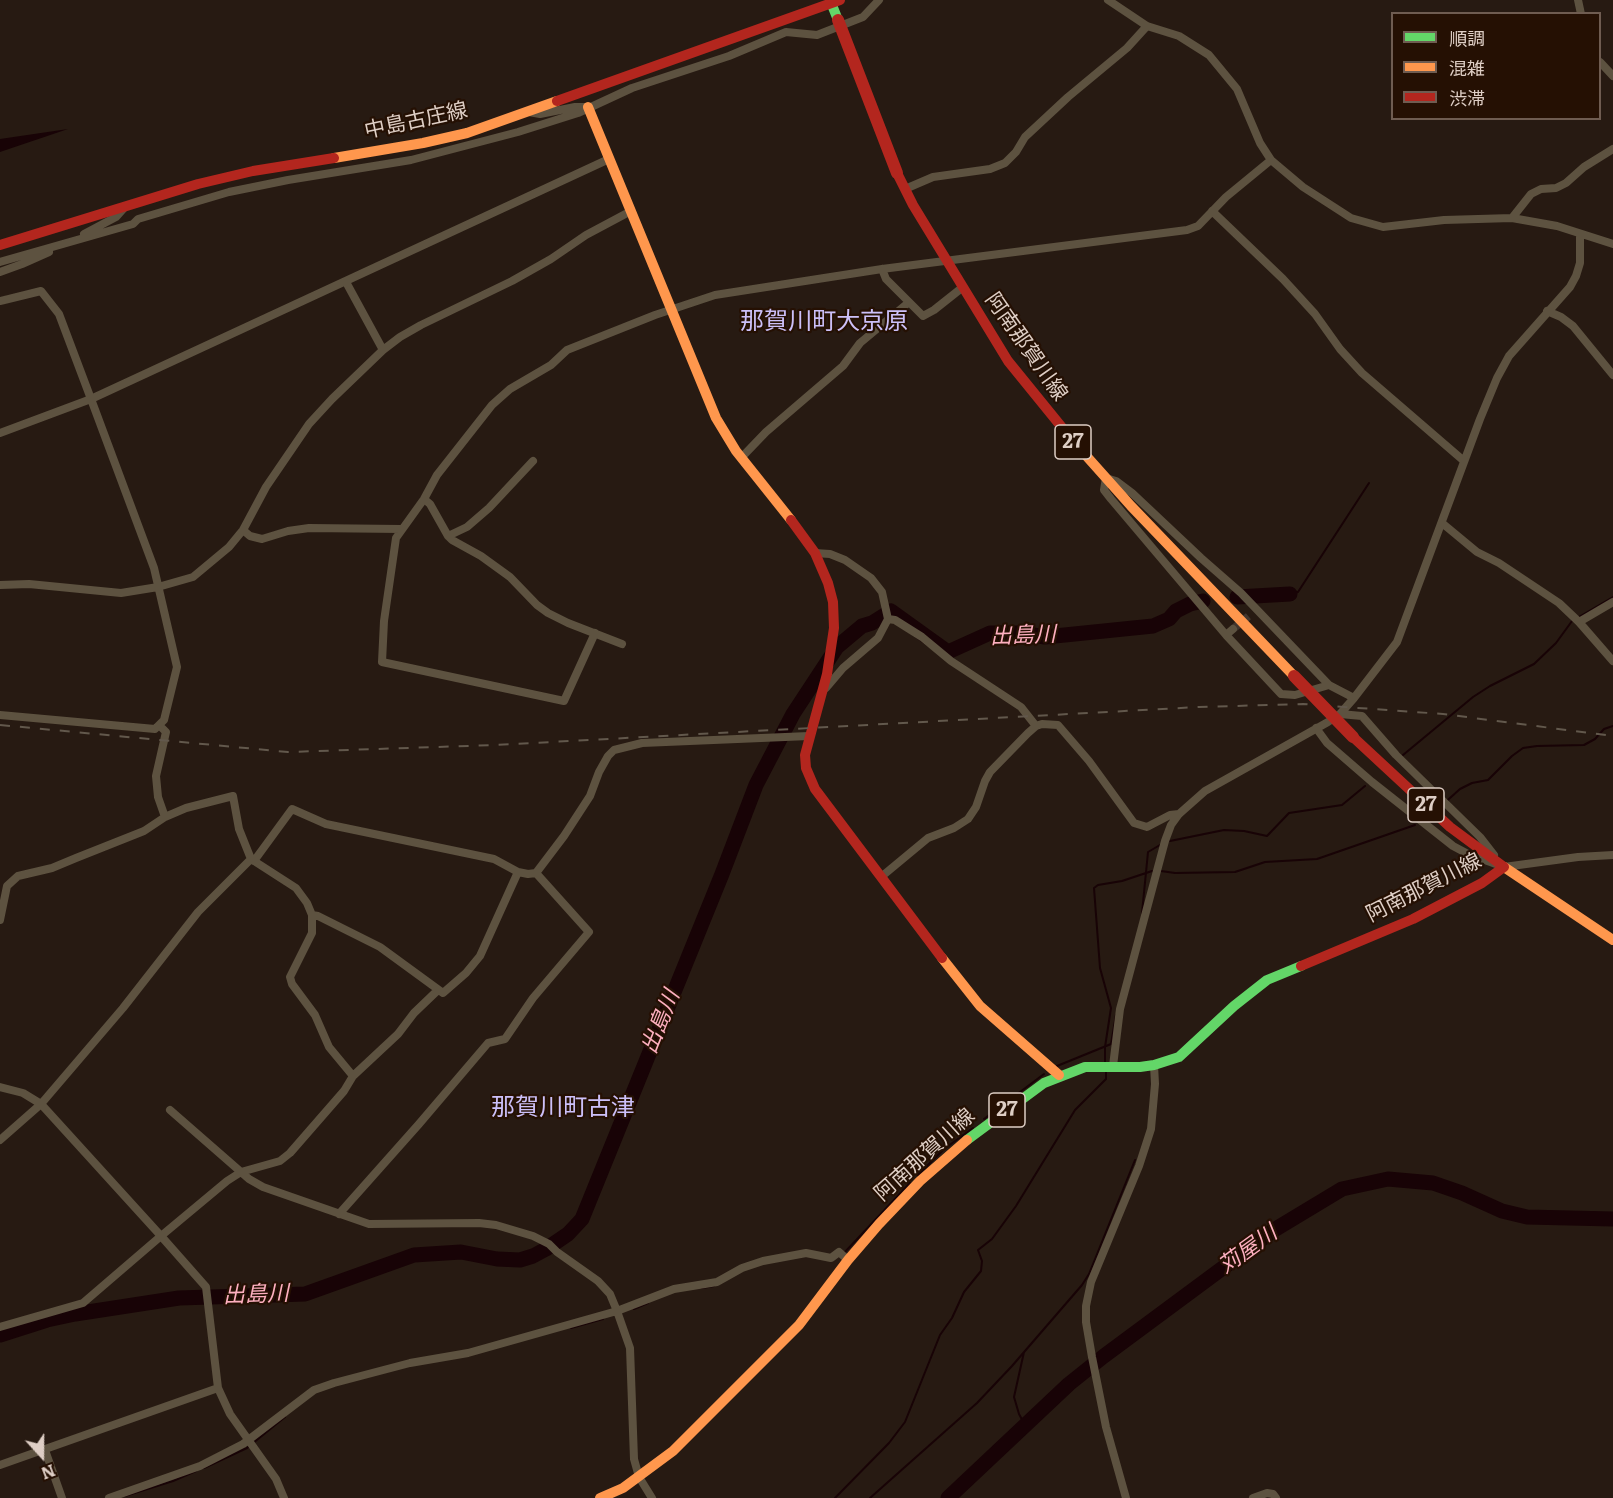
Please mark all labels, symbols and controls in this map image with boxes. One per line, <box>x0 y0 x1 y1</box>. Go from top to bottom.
legend <box>1391 12 1601 120</box>
text: 順調 <box>1449 24 1485 51</box>
text: 混雑 <box>1449 54 1485 81</box>
text: 渋滞 <box>1449 84 1485 111</box>
street label: 中島古庄線 <box>362 98 470 144</box>
street label: 阿南那賀川線 <box>980 288 1072 406</box>
district label: 那賀川町大京原 <box>740 308 908 336</box>
road number: 27 <box>1055 425 1091 459</box>
water label: 出島川 <box>990 622 1056 650</box>
road number: 27 <box>1408 788 1444 822</box>
street label: 阿南那賀川線 <box>1362 848 1486 928</box>
water label: 出島川 <box>636 986 686 1058</box>
road number: 27 <box>989 1093 1025 1127</box>
district label: 那賀川町古津 <box>491 1094 635 1122</box>
street label: 阿南那賀川線 <box>870 1103 980 1207</box>
water label: 苅屋川 <box>1214 1220 1282 1280</box>
water label: 出島川 <box>223 1281 289 1309</box>
north arrow <box>12 1426 72 1486</box>
text: N <box>38 1459 59 1486</box>

